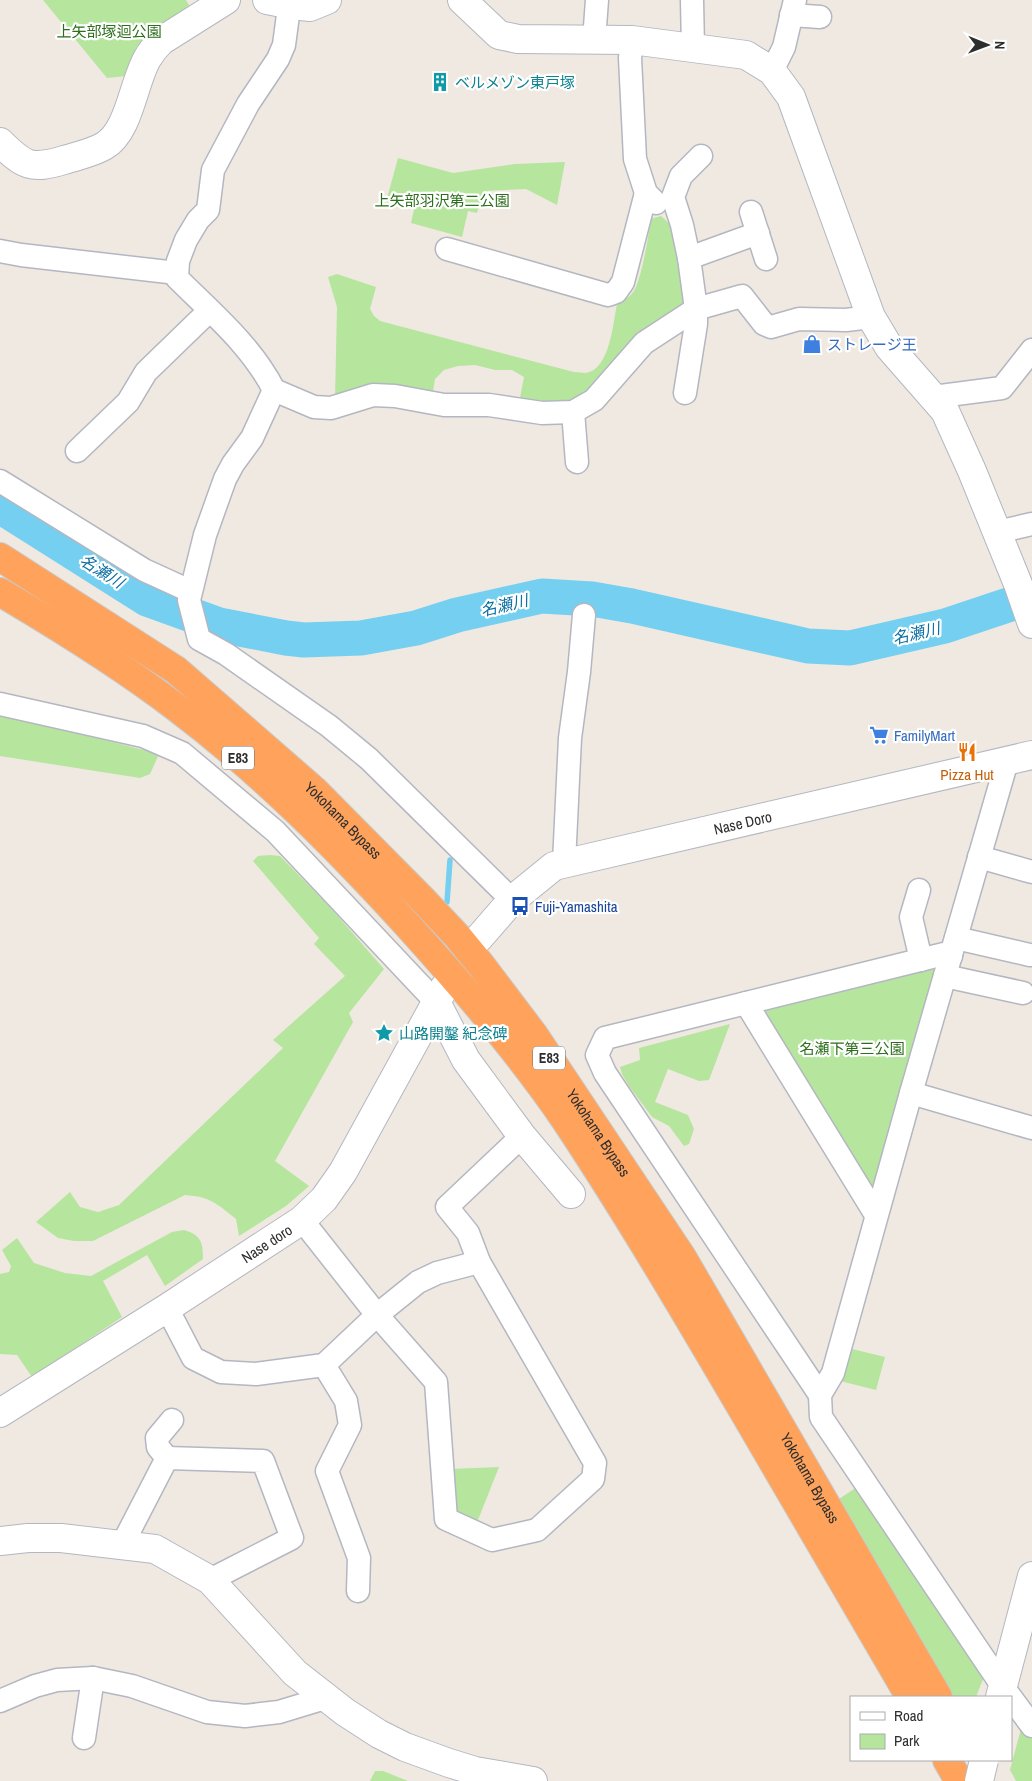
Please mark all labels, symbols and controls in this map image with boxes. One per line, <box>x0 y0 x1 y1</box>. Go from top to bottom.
north arrow <box>962 20 1012 70</box>
park label: 上矢部塚迴公園 <box>56 21 162 42</box>
text: N <box>991 41 1009 50</box>
building icon: ベルメゾン東戸塚 <box>429 71 451 93</box>
place label: ベルメゾン東戸塚 <box>455 72 575 93</box>
park label: 上矢部羽沢第二公園 <box>374 190 510 211</box>
shop icon: ストレージ王 <box>801 333 823 355</box>
place label: ストレージ王 <box>827 334 917 355</box>
water label: 名瀬川 <box>76 549 130 594</box>
water label: 名瀬川 <box>478 588 532 621</box>
water label: 名瀬川 <box>890 616 944 649</box>
supermarket icon: FamilyMart <box>868 724 890 746</box>
place label: FamilyMart <box>894 725 955 746</box>
restaurant icon: Pizza Hut <box>956 741 978 763</box>
road number: E83 <box>222 746 254 770</box>
place label: Pizza Hut <box>940 764 994 785</box>
street label: Yokohama Bypass <box>300 776 387 863</box>
street label: Nase Doro <box>712 805 774 839</box>
bus stop icon: Fuji-Yamashita <box>509 895 531 917</box>
place label: Fuji-Yamashita <box>535 896 618 917</box>
place icon: 山路開鑿 紀念碑 <box>373 1022 395 1044</box>
place label: 山路開鑿 紀念碑 <box>399 1023 507 1044</box>
park label: 名瀬下第三公園 <box>799 1038 905 1059</box>
road number: E83 <box>533 1046 565 1070</box>
street label: Yokohama Bypass <box>562 1084 636 1181</box>
street label: Nase doro <box>237 1219 296 1267</box>
street label: Yokohama Bypass <box>776 1428 845 1527</box>
legend <box>850 1696 1012 1761</box>
text: Road <box>894 1705 923 1726</box>
text: Park <box>894 1730 920 1751</box>

